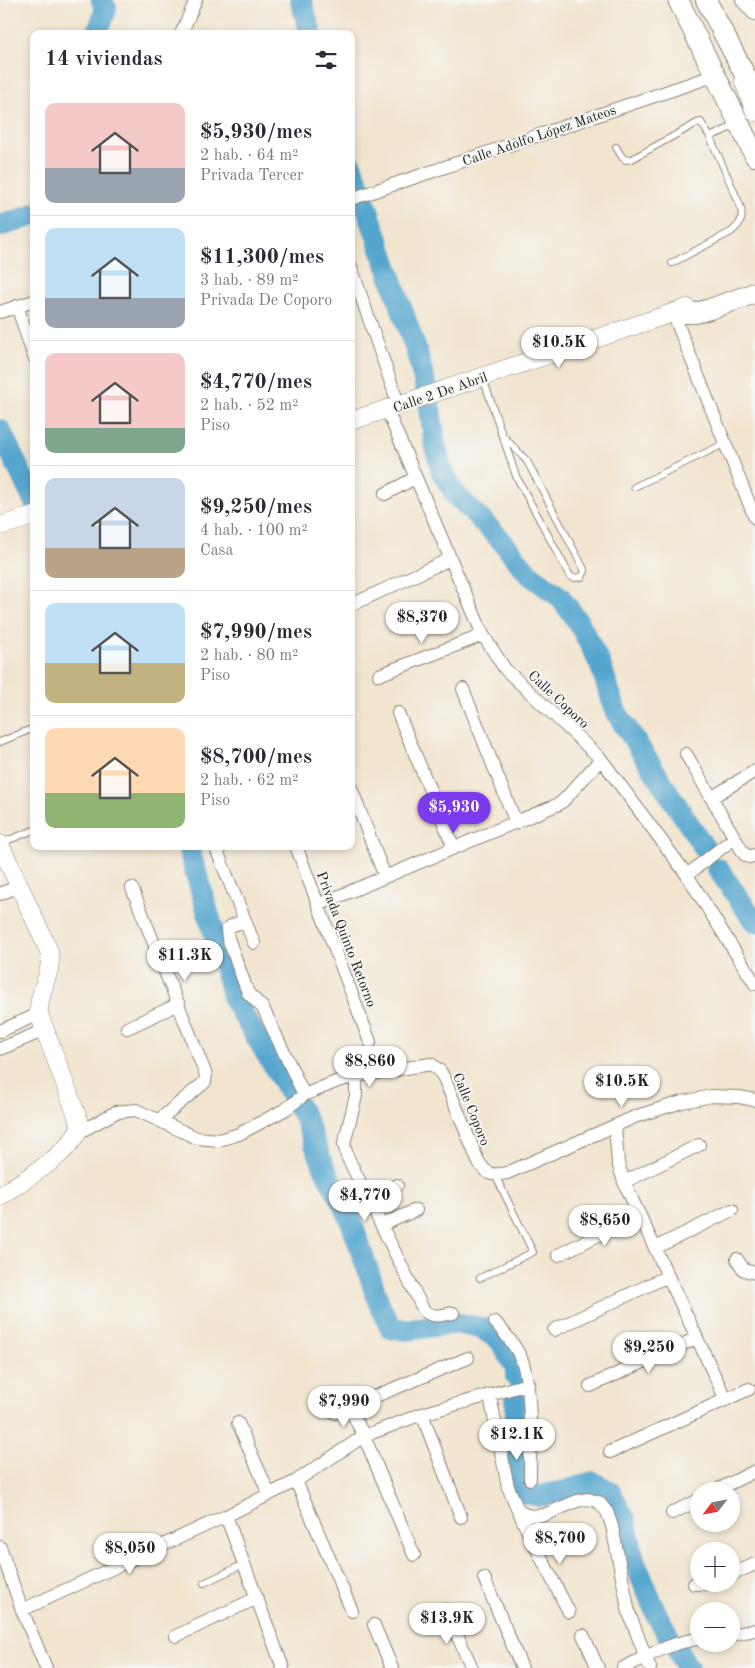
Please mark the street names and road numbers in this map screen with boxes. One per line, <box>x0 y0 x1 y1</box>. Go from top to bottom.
street label: Calle Adolfo López Mateos <box>461 103 618 169</box>
street label: Calle 2 De Abril <box>391 370 489 416</box>
street label: Calle Coporo <box>525 668 591 731</box>
street label: Privada Quinto Retorno <box>314 870 378 1009</box>
street label: Calle Coporo <box>450 1071 492 1148</box>

